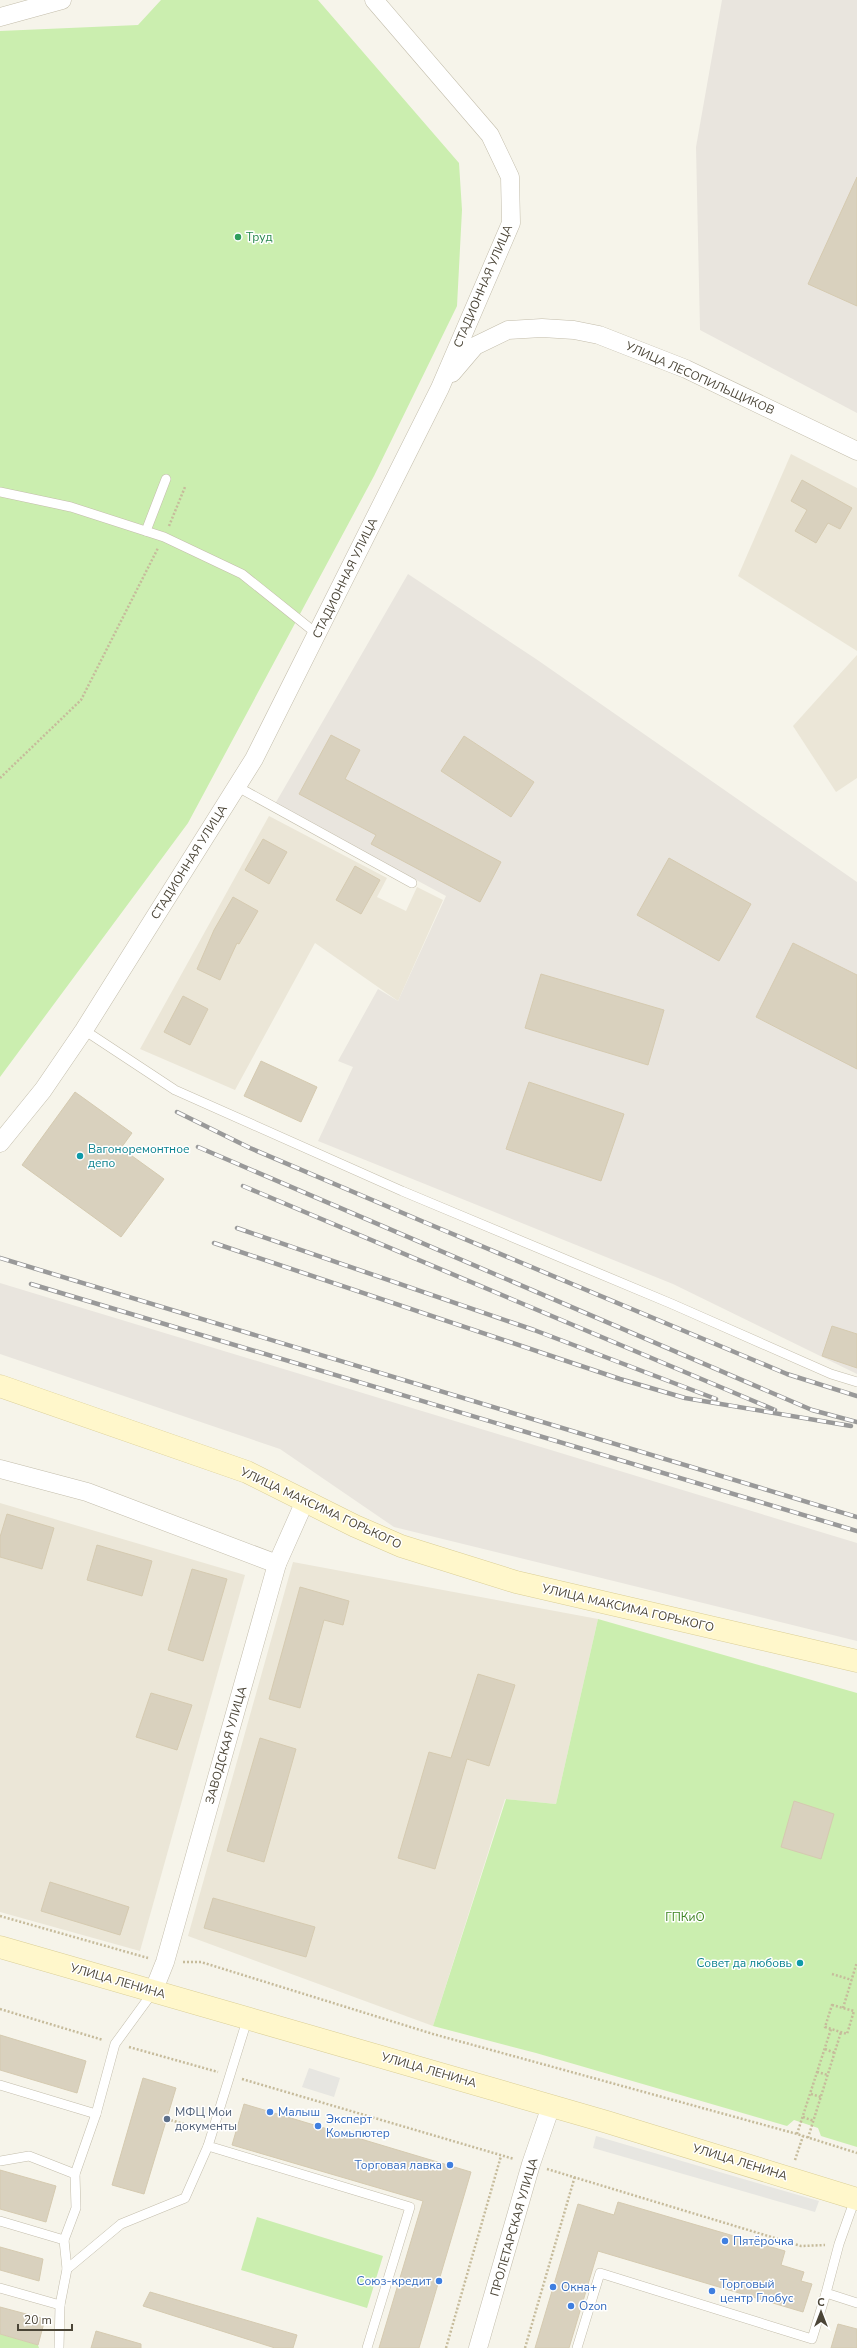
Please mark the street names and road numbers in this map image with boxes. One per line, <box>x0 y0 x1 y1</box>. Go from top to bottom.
street label: СТАДИОННАЯ УЛИЦА <box>450 222 516 350</box>
street label: УЛИЦА ЛЕСОПИЛЬЩИКОВ <box>622 337 777 418</box>
street label: СТАДИОННАЯ УЛИЦА <box>309 515 381 641</box>
street label: СТАДИОННАЯ УЛИЦА <box>147 801 231 922</box>
street label: УЛИЦА МАКСИМА ГОРЬКОГО <box>237 1463 404 1552</box>
street label: УЛИЦА МАКСИМА ГОРЬКОГО <box>539 1580 716 1636</box>
street label: ЗАВОДСКАЯ УЛИЦА <box>202 1684 251 1806</box>
street label: УЛИЦА ЛЕНИНА <box>67 1959 168 2002</box>
street label: УЛИЦА ЛЕНИНА <box>378 2048 479 2091</box>
street label: УЛИЦА ЛЕНИНА <box>690 2140 790 2184</box>
street label: ПРОЛЕТАРСКАЯ УЛИЦА <box>487 2156 541 2298</box>

